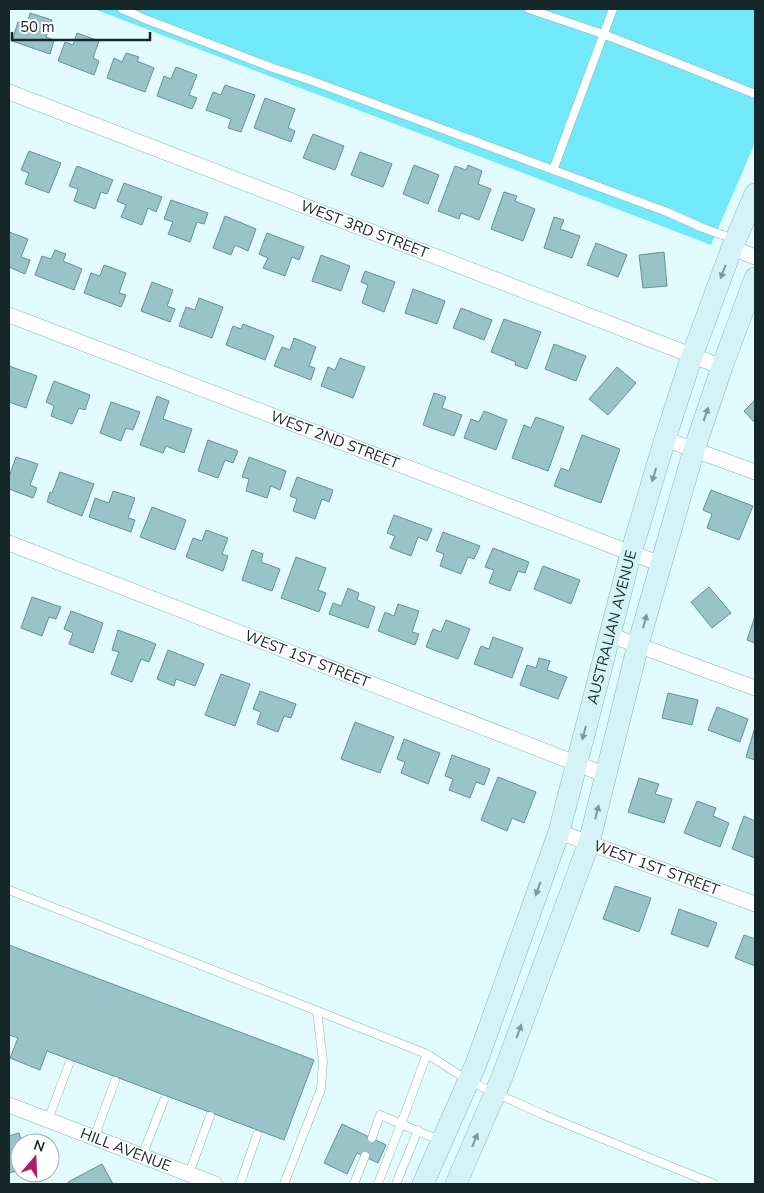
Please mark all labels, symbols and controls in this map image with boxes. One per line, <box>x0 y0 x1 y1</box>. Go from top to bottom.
scale bar <box>12 10 150 42</box>
text: 50 m <box>20 17 55 37</box>
street label: WEST 3RD STREET <box>298 195 431 263</box>
one-way arrow <box>719 265 727 280</box>
street label: WEST 2ND STREET <box>268 406 402 473</box>
one-way arrow <box>702 407 710 422</box>
one-way arrow <box>649 468 657 483</box>
street label: AUSTRALIAN AVENUE <box>582 548 641 707</box>
one-way arrow <box>641 613 649 628</box>
street label: WEST 1ST STREET <box>242 626 373 692</box>
one-way arrow <box>580 726 588 741</box>
one-way arrow <box>593 805 601 820</box>
street label: WEST 1ST STREET <box>591 836 722 900</box>
one-way arrow <box>534 882 542 897</box>
one-way arrow <box>515 1023 523 1038</box>
street label: HILL AVENUE <box>78 1123 174 1176</box>
north arrow <box>10 1133 60 1183</box>
one-way arrow <box>472 1133 480 1147</box>
text: N <box>31 1135 47 1157</box>

